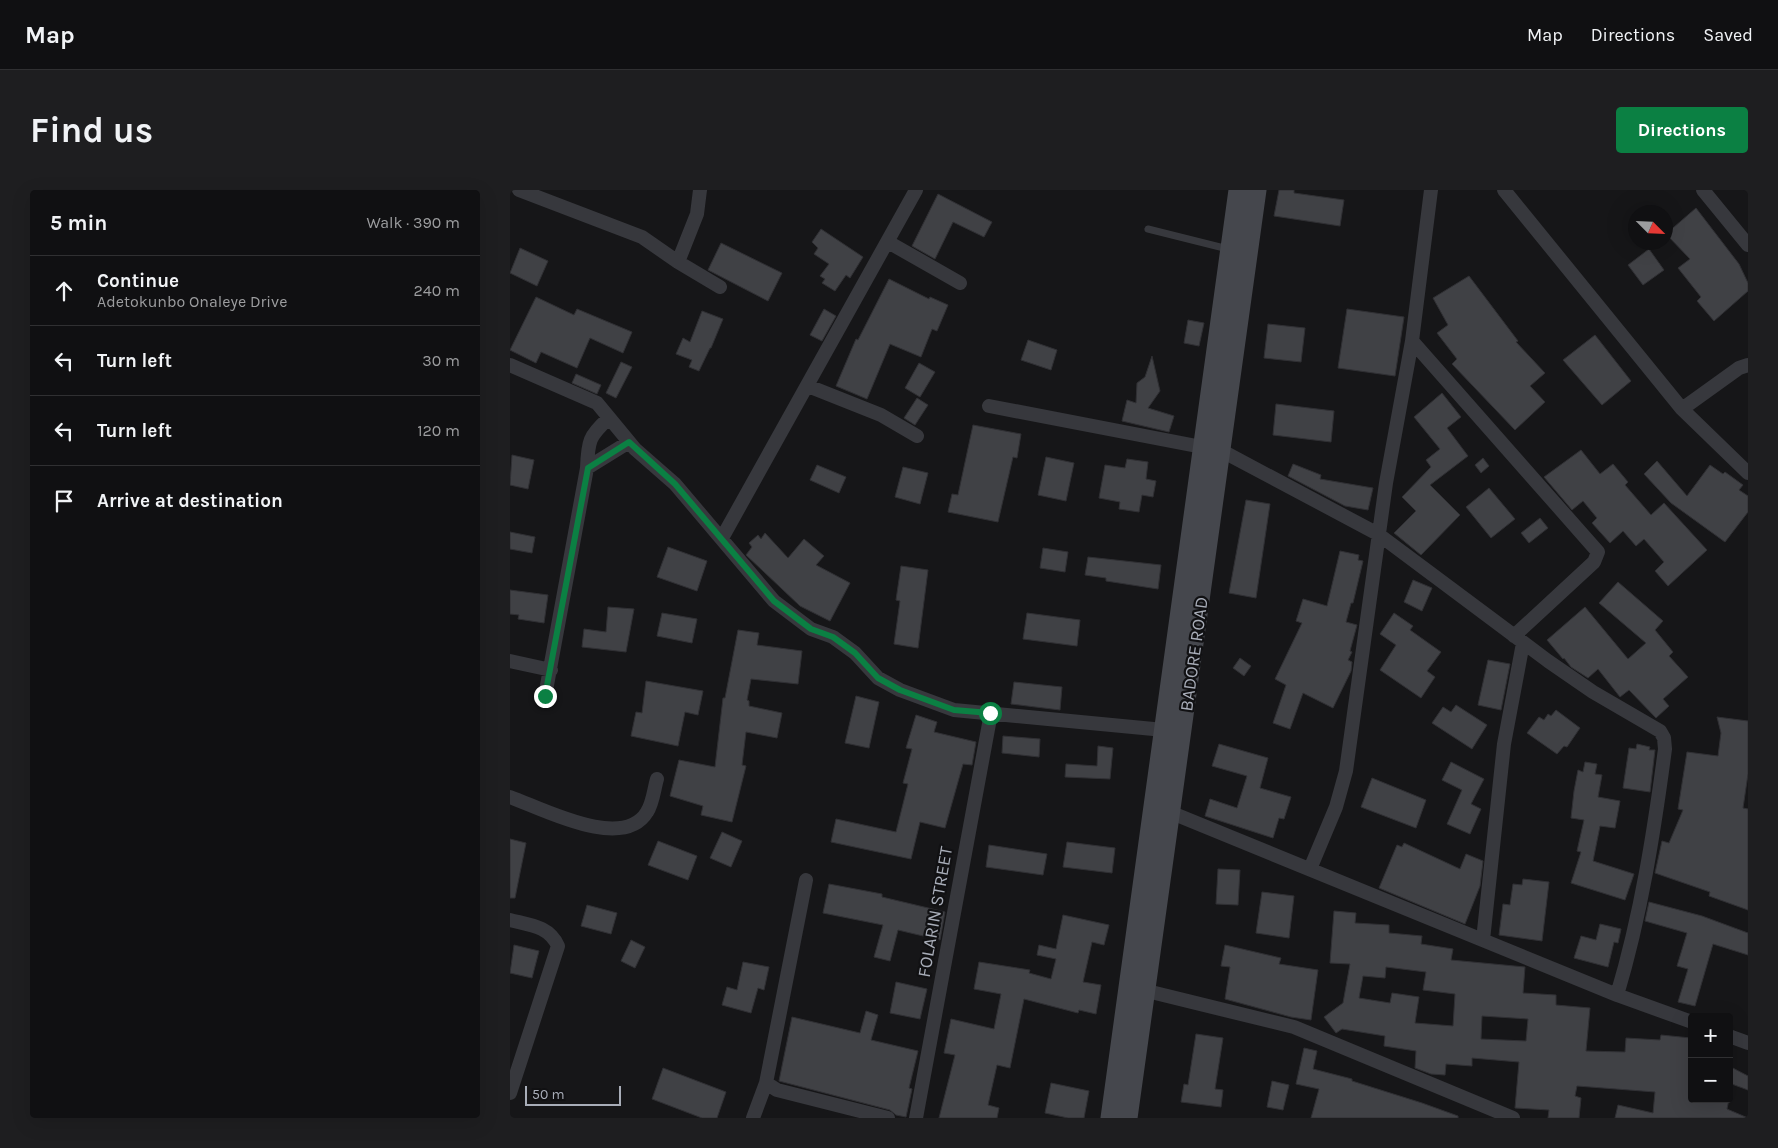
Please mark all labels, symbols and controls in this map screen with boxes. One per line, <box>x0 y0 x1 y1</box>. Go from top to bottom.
text: Map <box>25 21 75 49</box>
text: Map <box>1527 24 1563 46</box>
text: Directions <box>1591 24 1675 46</box>
text: Saved <box>1703 24 1753 46</box>
button: Directions <box>1616 107 1748 153</box>
text: Find us <box>30 110 153 151</box>
north arrow <box>1628 205 1673 250</box>
text: 5 min <box>50 211 107 235</box>
text: Walk · 390 m <box>366 213 460 232</box>
text: Continue <box>97 270 179 292</box>
icon: ahead <box>50 277 78 305</box>
text: 240 m <box>414 281 460 300</box>
text: Adetokunbo Onaleye Drive <box>97 292 287 311</box>
icon: left <box>50 347 78 375</box>
text: Turn left <box>97 350 172 372</box>
text: 30 m <box>422 351 460 370</box>
icon: left <box>50 417 78 445</box>
text: Turn left <box>97 420 172 442</box>
text: 120 m <box>417 421 460 440</box>
icon: arrive <box>50 487 78 515</box>
text: Arrive at destination <box>97 490 283 512</box>
street label: BADORE ROAD <box>1175 595 1213 713</box>
route end <box>534 685 557 708</box>
route start <box>979 702 1002 725</box>
street label: FOLARIN STREET <box>913 845 957 979</box>
map controls <box>1688 1013 1733 1103</box>
button: + <box>1688 1013 1733 1058</box>
button: − <box>1688 1058 1733 1103</box>
scale bar <box>525 1083 621 1106</box>
text: 50 m <box>532 1086 565 1103</box>

